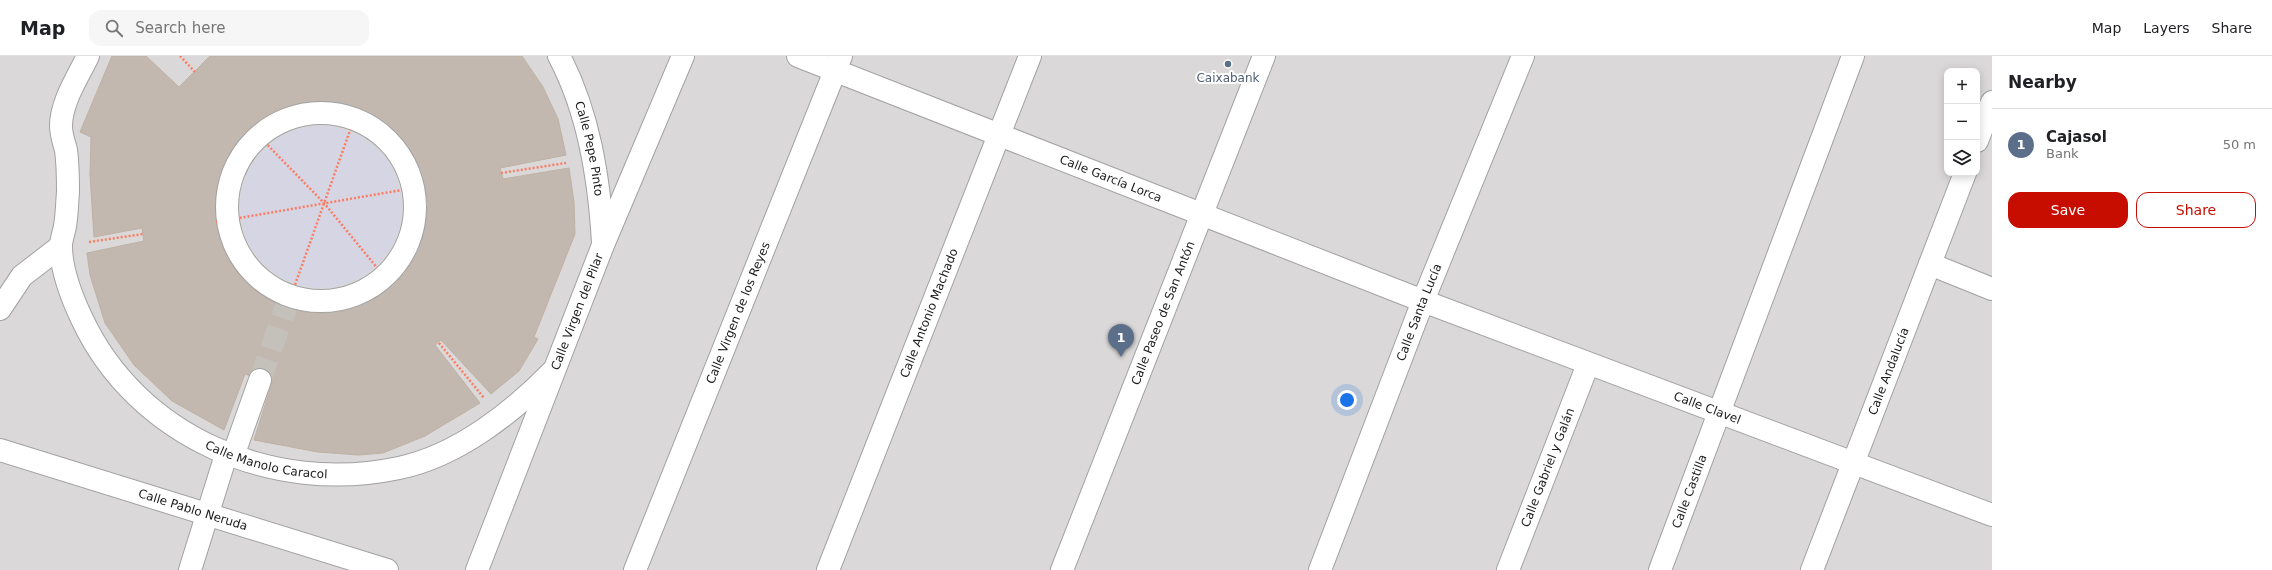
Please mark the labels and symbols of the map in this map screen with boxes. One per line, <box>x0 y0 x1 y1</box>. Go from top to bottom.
marker: Caixabank <box>1223 59 1233 69</box>
place label: Caixabank <box>1196 71 1260 85</box>
street label: Calle Pepe Pinto <box>572 99 606 197</box>
street label: Calle García Lorca <box>1058 152 1164 205</box>
street label: Calle Paseo de San Antón <box>1128 239 1198 387</box>
street label: Calle Virgen de los Reyes <box>703 240 773 386</box>
street label: Calle Antonio Machado <box>897 246 961 380</box>
street label: Calle Virgen del Pilar <box>548 251 606 372</box>
street label: Calle Santa Lucía <box>1394 262 1444 363</box>
pin: 1 <box>1108 324 1134 357</box>
street label: Calle Andalucía <box>1865 325 1912 417</box>
street label: Calle Clavel <box>1672 389 1743 427</box>
your location <box>1337 390 1357 410</box>
street label: Calle Gabriel y Galán <box>1518 406 1577 529</box>
street label: Calle Manolo Caracol <box>203 438 328 481</box>
street label: Calle Castilla <box>1669 452 1710 530</box>
street label: Calle Pablo Neruda <box>137 486 249 533</box>

